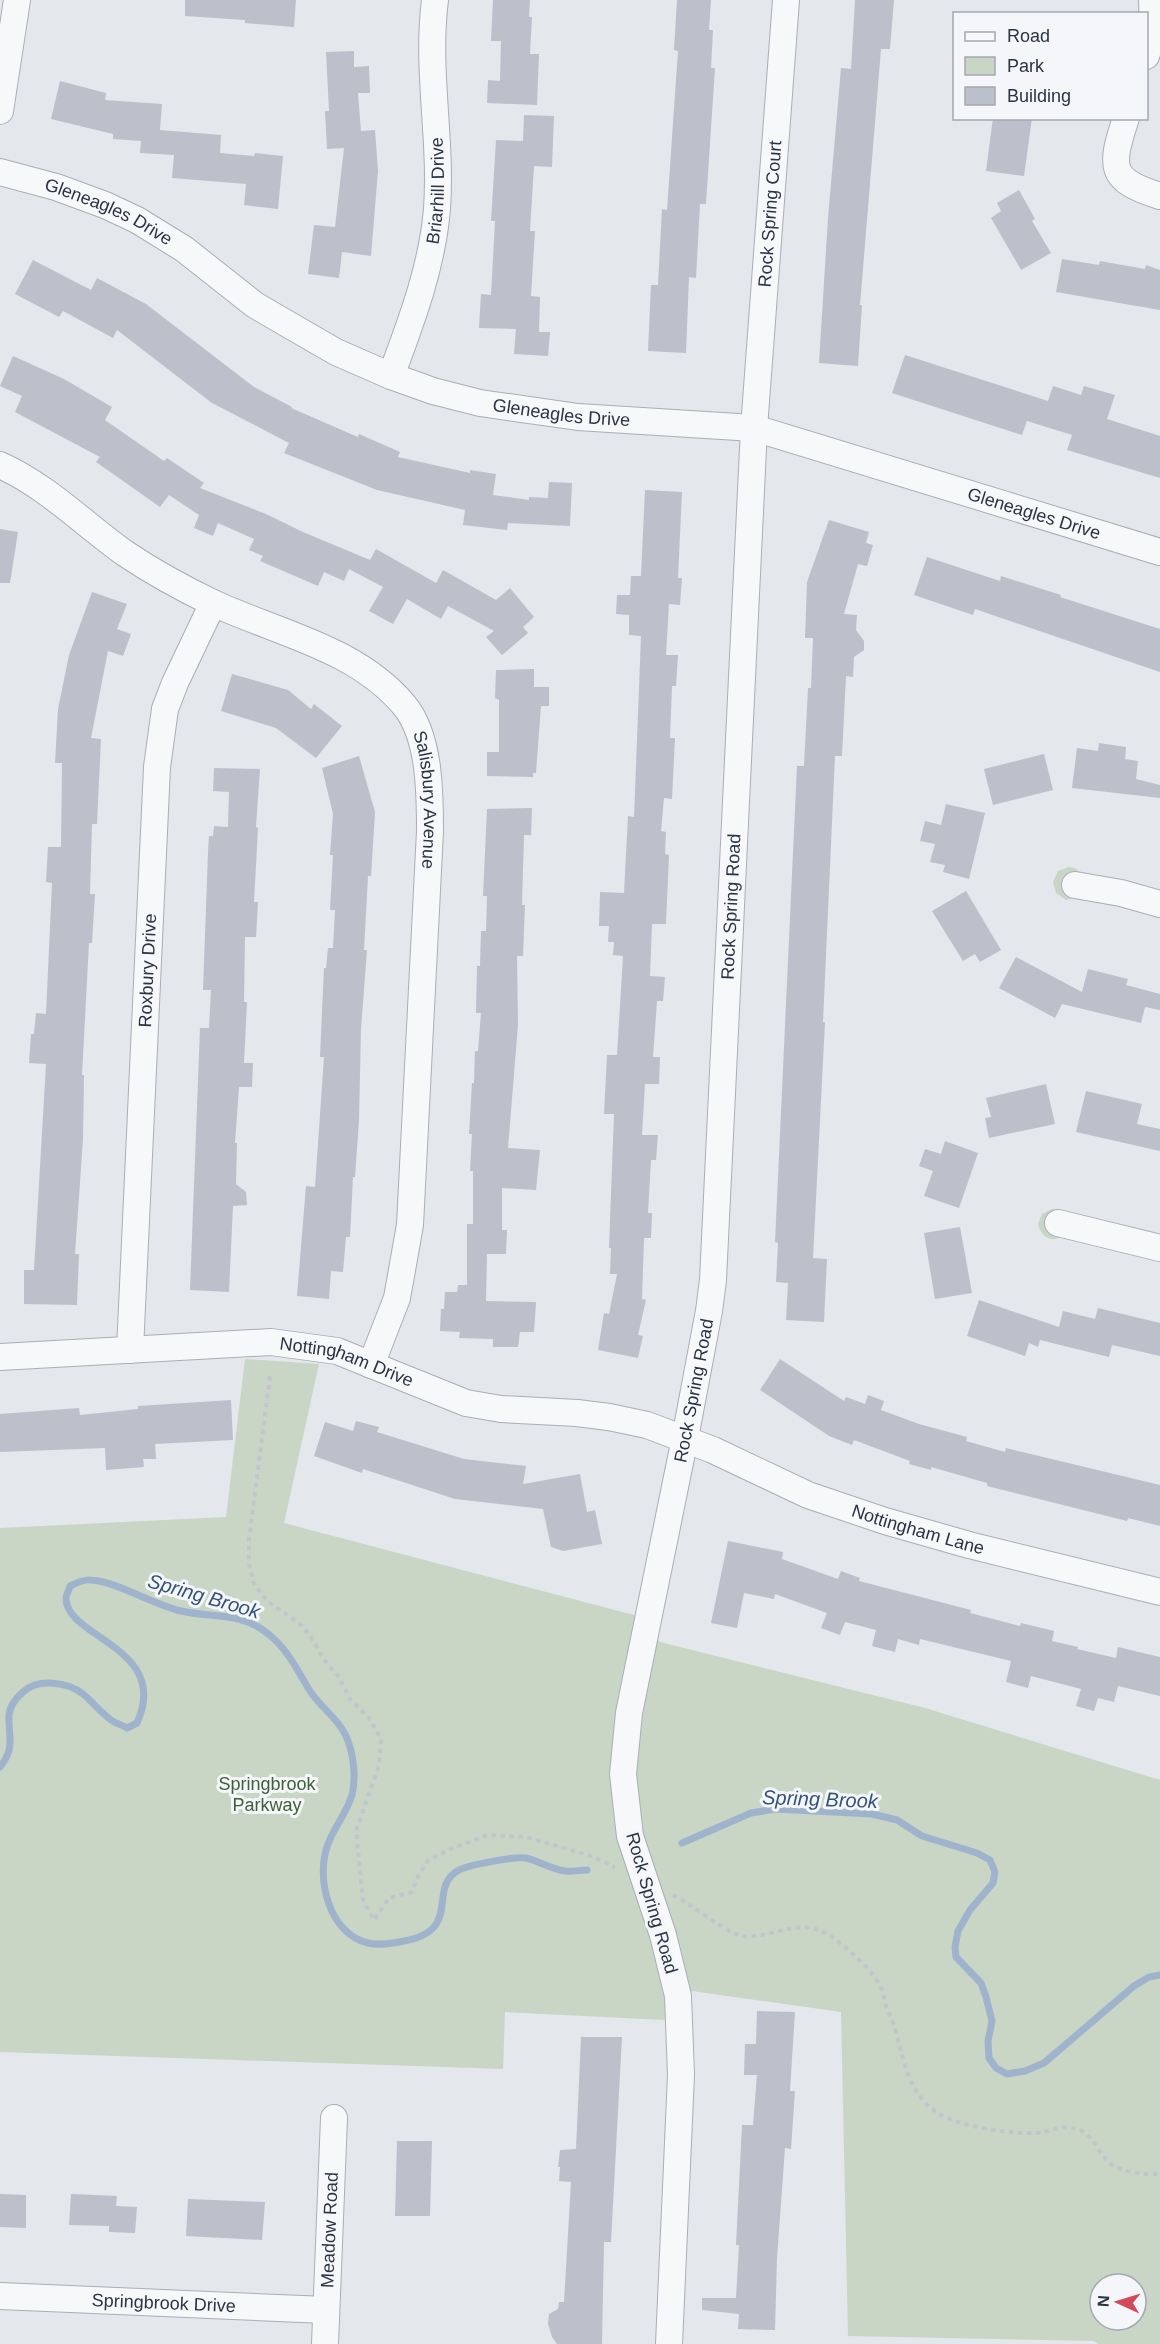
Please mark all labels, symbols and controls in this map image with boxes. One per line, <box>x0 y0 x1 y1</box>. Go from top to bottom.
legend <box>953 12 1148 120</box>
text: Road <box>1007 26 1050 46</box>
text: Park <box>1007 56 1045 76</box>
text: Building <box>1007 86 1071 106</box>
street label: Briarhill Drive <box>422 137 448 246</box>
street label: Rock Spring Court <box>755 140 785 288</box>
street label: Gleneagles Drive <box>43 174 176 249</box>
street label: Gleneagles Drive <box>491 395 631 430</box>
street label: Gleneagles Drive <box>965 484 1103 543</box>
street label: Salisbury Avenue <box>409 728 440 869</box>
street label: Rock Spring Road <box>717 833 744 980</box>
street label: Roxbury Drive <box>135 913 160 1028</box>
street label: Rock Spring Road <box>670 1317 717 1464</box>
street label: Nottingham Drive <box>279 1333 416 1391</box>
street label: Nottingham Lane <box>849 1501 986 1558</box>
water label: Spring Brook <box>145 1569 264 1623</box>
park label: Springbrook Parkway <box>218 1774 317 1815</box>
water label: Spring Brook <box>762 1786 879 1812</box>
street label: Rock Spring Road <box>622 1830 682 1976</box>
street label: Meadow Road <box>317 2172 342 2289</box>
north arrow <box>1088 2272 1148 2332</box>
street label: Springbrook Drive <box>91 2290 236 2316</box>
text: N <box>1095 2295 1112 2307</box>

